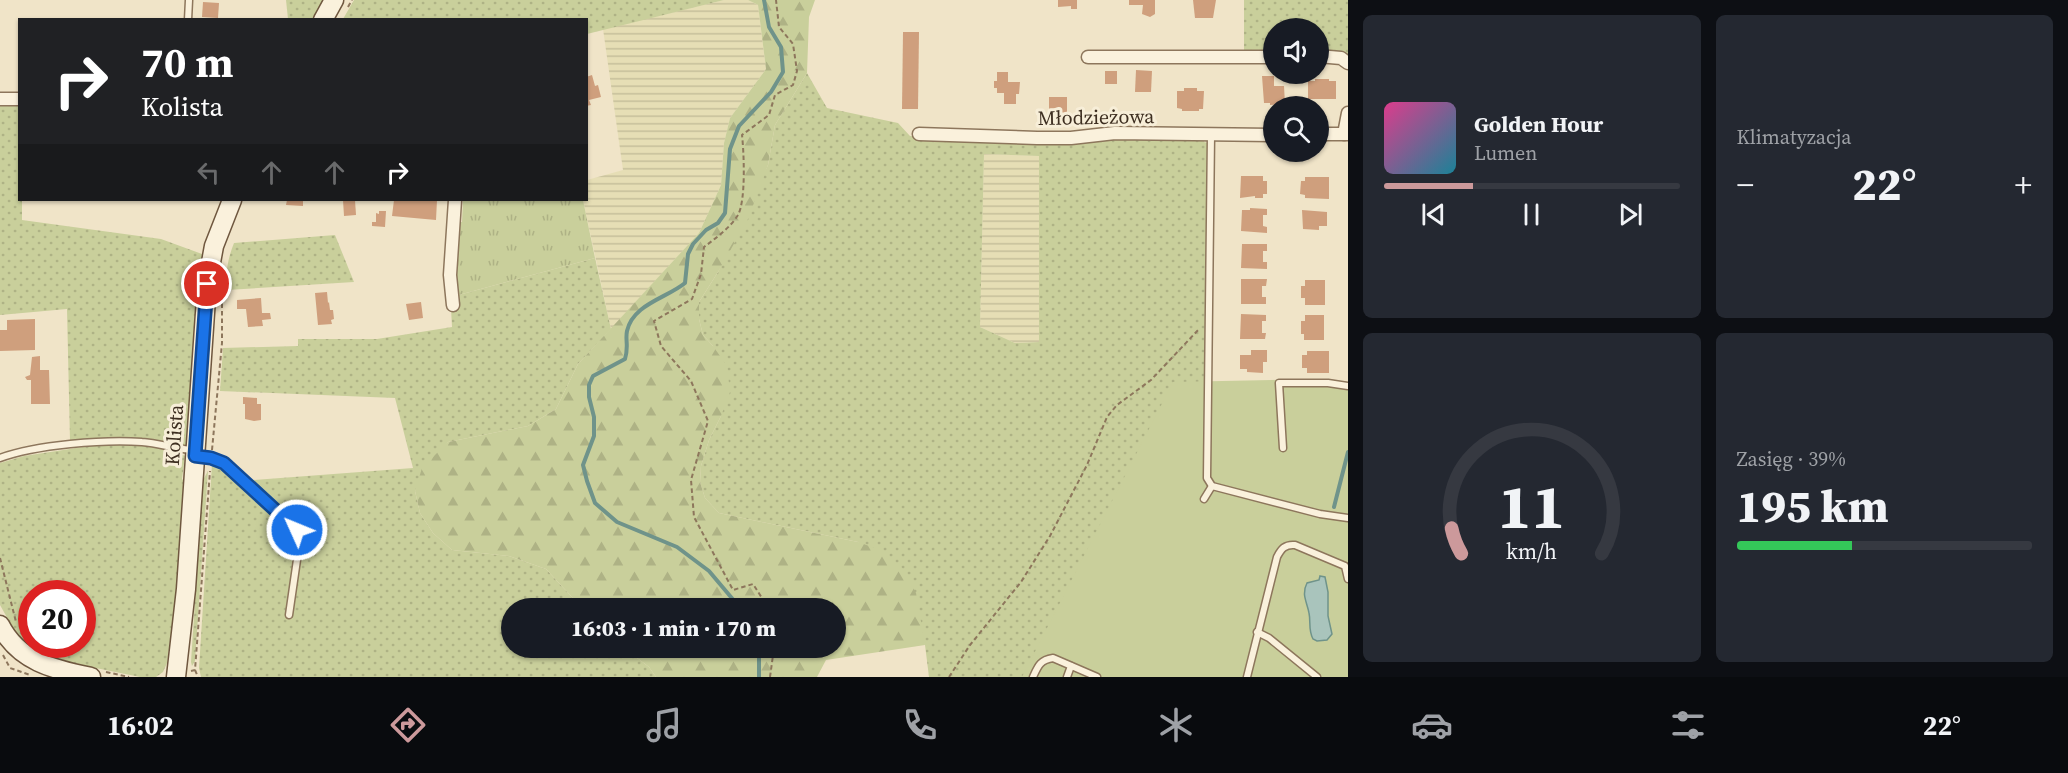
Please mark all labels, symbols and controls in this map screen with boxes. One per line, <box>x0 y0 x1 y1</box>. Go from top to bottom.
map controls <box>1263 18 1329 162</box>
button: sound <box>1263 18 1329 84</box>
text: 70 m <box>141 33 234 91</box>
icon: right <box>42 42 120 120</box>
text: Kolista <box>141 88 223 125</box>
button: search <box>1263 96 1329 162</box>
street label: Młodzieżowa <box>1037 102 1155 132</box>
text: Golden Hour <box>1474 109 1603 139</box>
text: Klimatyzacja <box>1737 123 1851 151</box>
text: Lumen <box>1474 139 1537 167</box>
text: 22° <box>1852 153 1916 215</box>
icon: left <box>192 156 225 189</box>
icon: ahead <box>255 156 288 189</box>
icon: ahead <box>318 156 351 189</box>
icon: right <box>381 156 414 189</box>
text: − <box>1737 162 1754 207</box>
text: + <box>2014 162 2032 207</box>
icon: previous <box>1417 198 1450 231</box>
icon: pause <box>1515 198 1548 231</box>
icon: next <box>1614 198 1647 231</box>
pin <box>181 258 232 309</box>
icon: arrive <box>190 267 223 300</box>
street label: Kolista <box>158 403 190 466</box>
text: Zasięg · 39% <box>1737 445 1846 473</box>
text: 11 <box>1498 463 1566 549</box>
text: 195 km <box>1737 475 1889 537</box>
position arrow <box>265 498 329 562</box>
text: km/h <box>1506 538 1557 567</box>
speed limit sign: 20 <box>18 580 96 658</box>
text: 16:03 · 1 min · 170 m <box>571 613 776 643</box>
icon: directions <box>387 704 429 746</box>
icon: music <box>643 704 685 746</box>
icon: phone <box>899 704 941 746</box>
icon: climate <box>1155 704 1197 746</box>
icon: car <box>1411 704 1453 746</box>
icon: filters <box>1667 704 1709 746</box>
text: 16:02 <box>107 707 174 744</box>
text: 22° <box>1923 707 1961 744</box>

